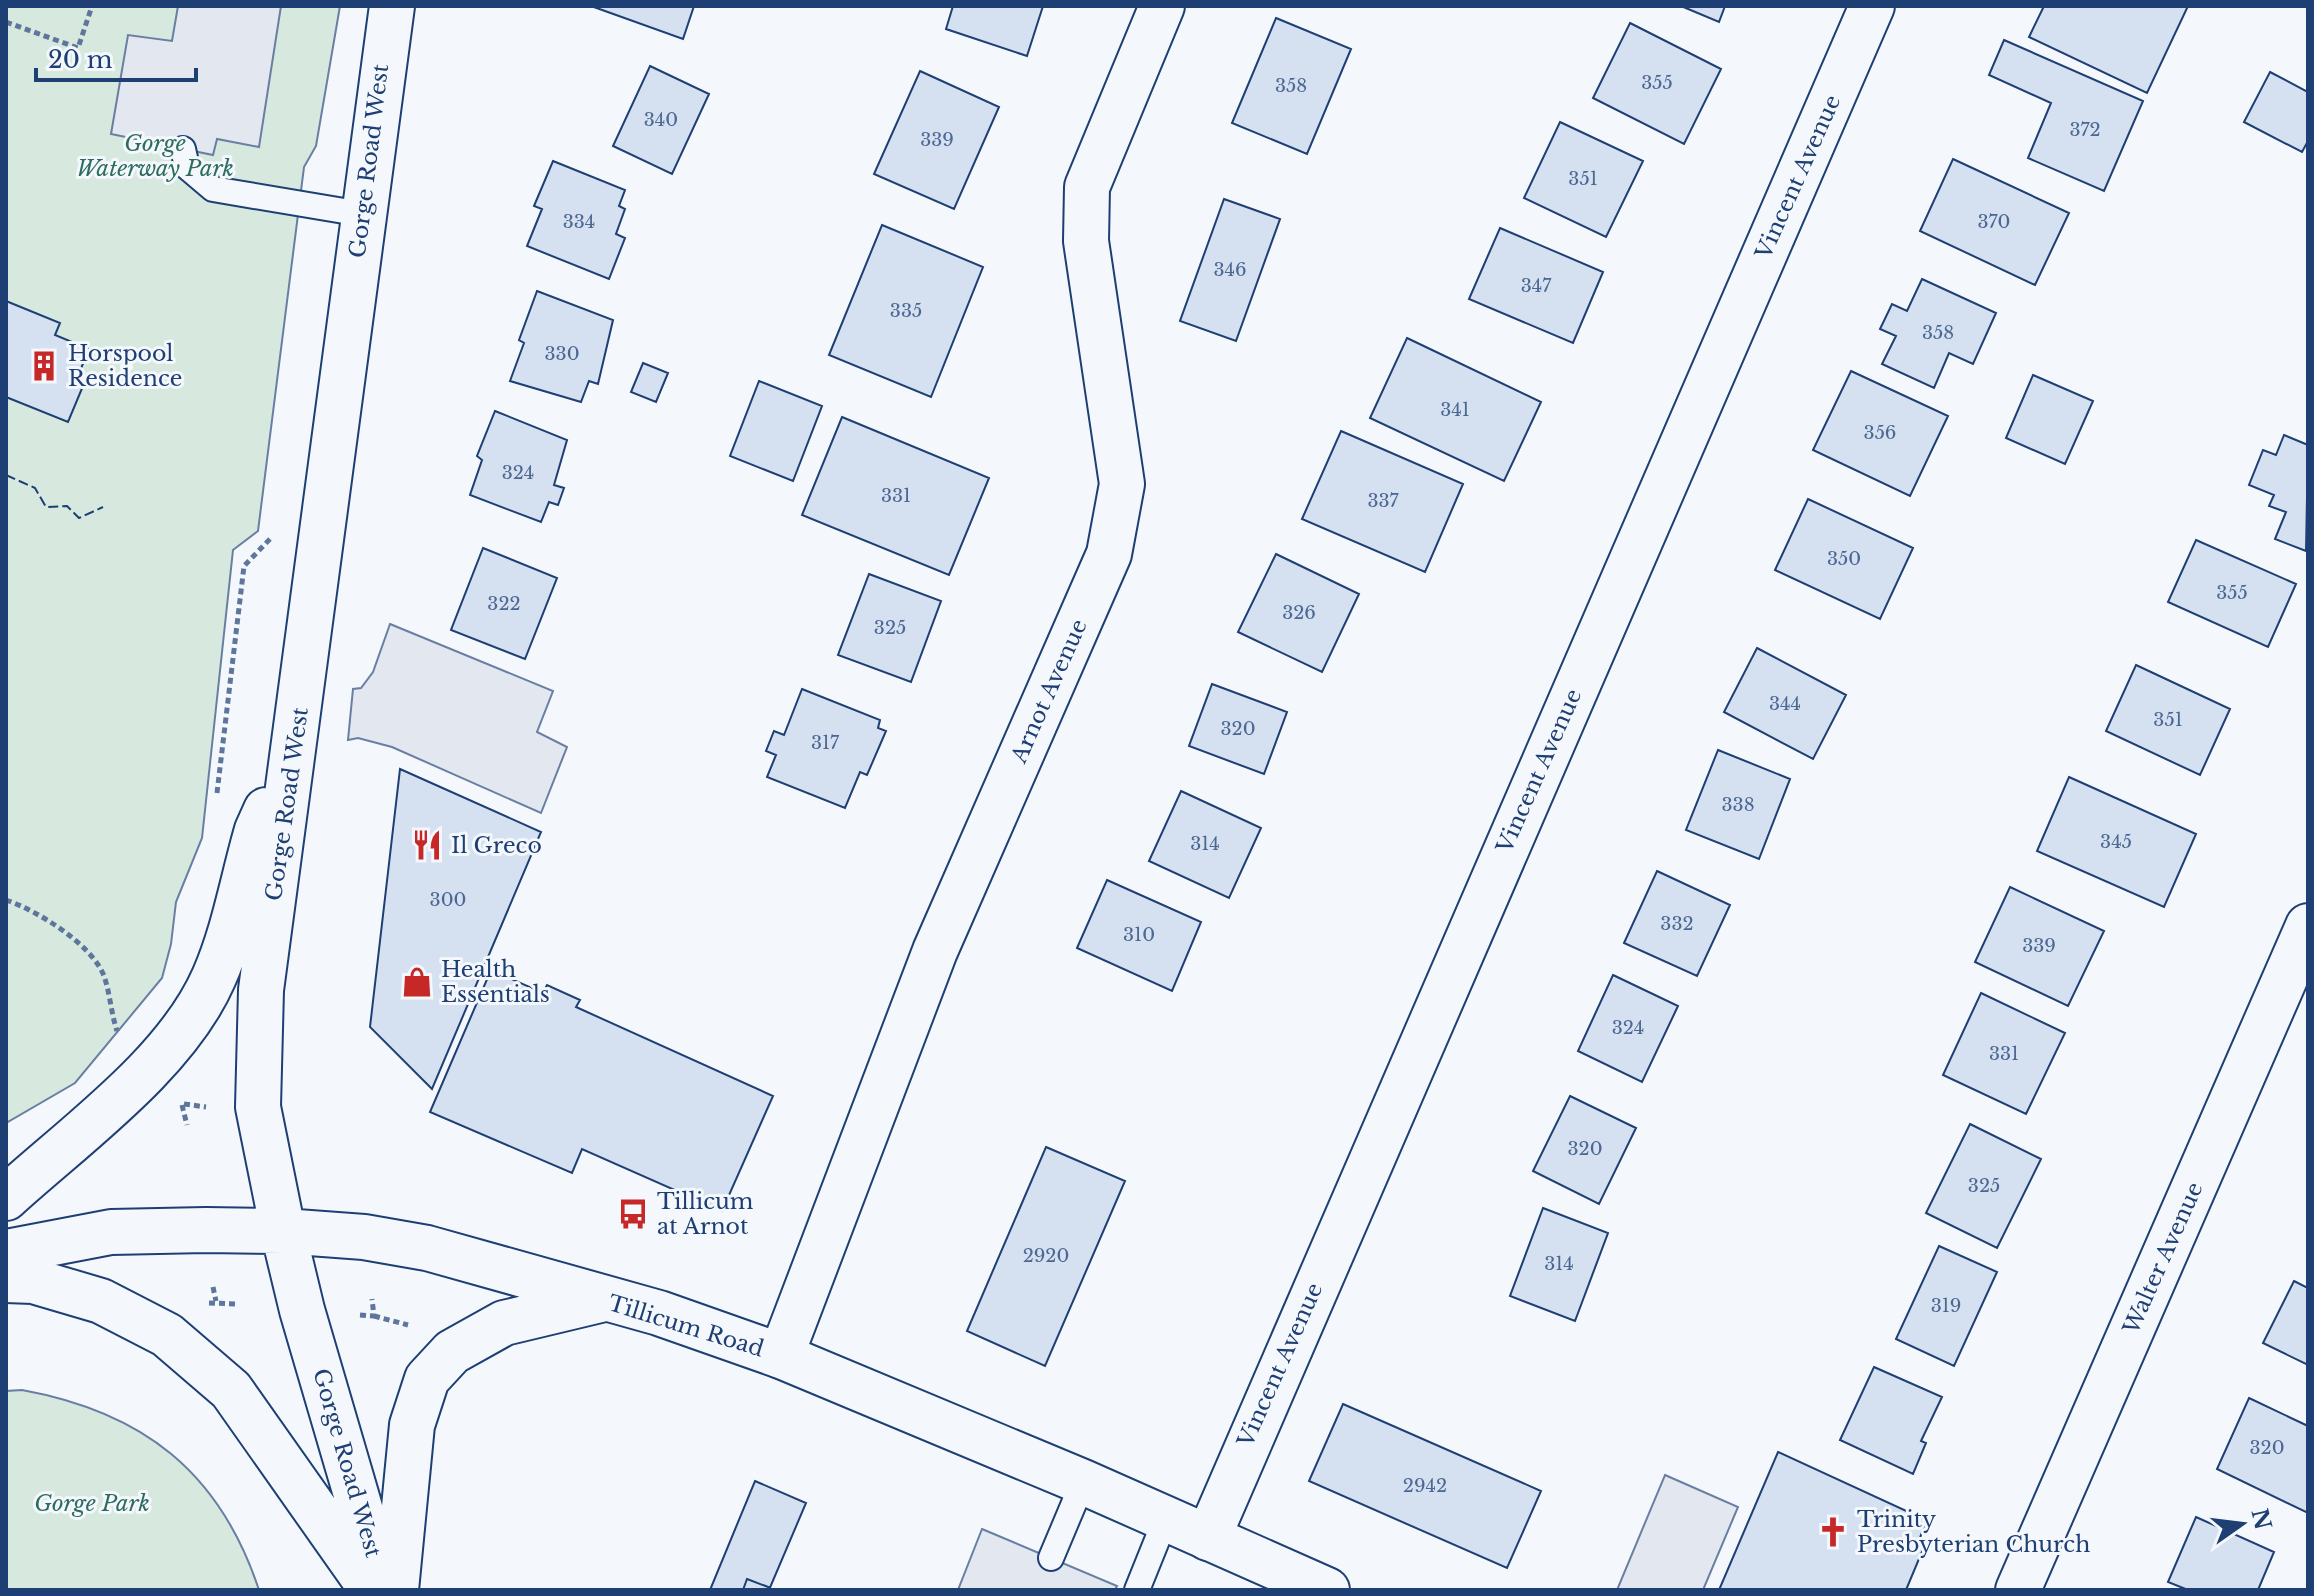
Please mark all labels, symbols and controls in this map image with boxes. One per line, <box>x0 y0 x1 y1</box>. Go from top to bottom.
scale bar <box>36 32 196 82</box>
text: 20 m <box>48 45 113 74</box>
street label: Gorge Road West <box>344 62 394 259</box>
house number: 355 <box>1641 72 1673 94</box>
house number: 358 <box>1275 75 1307 97</box>
street label: Vincent Avenue <box>1749 91 1846 264</box>
house number: 340 <box>644 109 678 131</box>
house number: 372 <box>2069 119 2101 141</box>
house number: 339 <box>920 129 954 151</box>
park label: Gorge Waterway Park <box>76 130 234 182</box>
house number: 351 <box>1568 168 1598 190</box>
house number: 334 <box>563 211 595 233</box>
house number: 370 <box>1978 211 2010 233</box>
house number: 346 <box>1213 259 1247 281</box>
house number: 347 <box>1521 275 1552 297</box>
house number: 335 <box>890 300 922 322</box>
house number: 358 <box>1922 322 1954 344</box>
place label: Horspool Residence <box>68 340 182 392</box>
house number: 330 <box>544 343 580 365</box>
building icon: Horspool Residence <box>27 349 61 383</box>
house number: 341 <box>1440 399 1470 421</box>
house number: 356 <box>1864 422 1896 444</box>
house number: 324 <box>502 462 534 484</box>
house number: 331 <box>881 485 911 507</box>
house number: 337 <box>1367 490 1400 512</box>
house number: 350 <box>1827 548 1861 570</box>
house number: 355 <box>2216 582 2248 604</box>
house number: 322 <box>487 593 521 615</box>
house number: 326 <box>1282 602 1316 624</box>
street label: Arnot Avenue <box>1005 615 1093 768</box>
house number: 325 <box>874 617 906 639</box>
street label: Vincent Avenue <box>1490 685 1587 858</box>
house number: 344 <box>1769 693 1801 715</box>
street label: Gorge Road West <box>260 705 314 902</box>
house number: 351 <box>2153 709 2183 731</box>
house number: 320 <box>1220 718 1256 740</box>
house number: 317 <box>811 732 840 754</box>
house number: 338 <box>1721 794 1755 816</box>
restaurant icon: Il Greco <box>410 828 444 862</box>
house number: 345 <box>2100 831 2132 853</box>
place label: Il Greco <box>451 832 542 859</box>
house number: 314 <box>1190 833 1220 855</box>
house number: 300 <box>430 889 466 911</box>
house number: 332 <box>1660 913 1694 935</box>
house number: 310 <box>1123 924 1155 946</box>
house number: 339 <box>2022 935 2056 957</box>
place label: Health Essentials <box>441 956 550 1008</box>
shop icon: Health Essentials <box>400 965 434 999</box>
house number: 324 <box>1612 1017 1644 1039</box>
house number: 331 <box>1989 1043 2019 1065</box>
house number: 320 <box>1567 1138 1603 1160</box>
house number: 325 <box>1968 1175 2000 1197</box>
street label: Walter Avenue <box>2117 1178 2209 1339</box>
place label: Tillicum at Arnot <box>657 1188 754 1240</box>
bus stop icon: Tillicum at Arnot <box>616 1197 650 1231</box>
house number: 2920 <box>1023 1245 1069 1267</box>
house number: 314 <box>1544 1253 1574 1275</box>
street label: Vincent Avenue <box>1231 1279 1328 1452</box>
street label: Tillicum Road <box>605 1290 767 1363</box>
house number: 319 <box>1931 1295 1961 1317</box>
street label: Gorge Road West <box>307 1366 387 1561</box>
house number: 320 <box>2249 1437 2285 1459</box>
house number: 2942 <box>1403 1475 1447 1497</box>
north arrow <box>2202 1484 2282 1564</box>
park label: Gorge Park <box>34 1490 150 1517</box>
place label: Trinity Presbyterian Church <box>1857 1506 2090 1558</box>
text: N <box>2245 1506 2277 1533</box>
church icon: Trinity Presbyterian Church <box>1816 1515 1850 1549</box>

